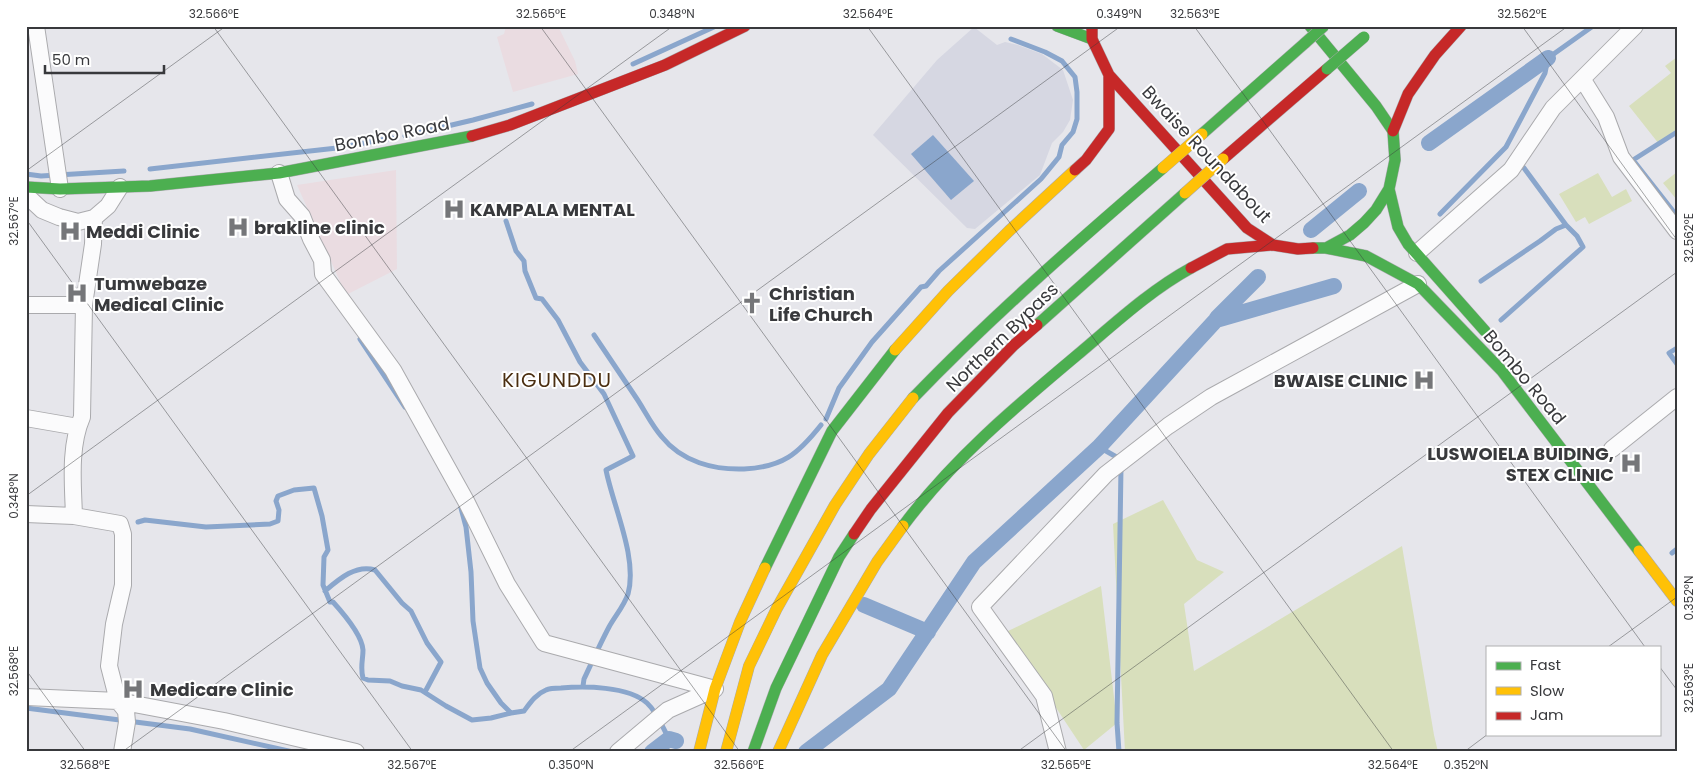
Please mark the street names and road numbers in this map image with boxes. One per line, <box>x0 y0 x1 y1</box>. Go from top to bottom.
street label: Bwaise Roundabout <box>1137 80 1277 228</box>
street label: Bombo Road <box>332 111 452 157</box>
street label: Northern Bypass <box>940 277 1064 397</box>
street label: Bombo Road <box>1478 324 1572 430</box>

